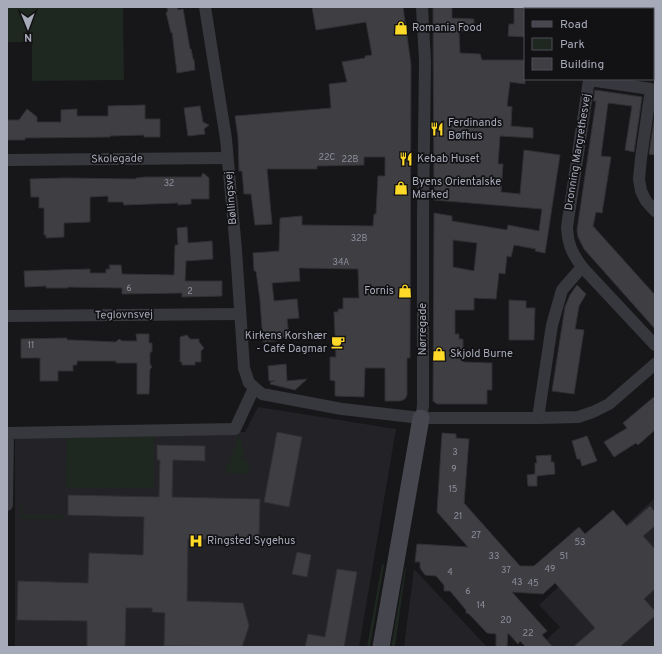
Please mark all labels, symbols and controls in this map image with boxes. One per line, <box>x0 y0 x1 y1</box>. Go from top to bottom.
north arrow <box>8 8 48 48</box>
legend <box>524 8 654 80</box>
text: Road <box>560 17 588 33</box>
shop icon: Romania Food <box>393 20 409 36</box>
place label: Romania Food <box>412 21 482 35</box>
text: N <box>24 30 32 44</box>
text: Park <box>560 37 585 53</box>
text: Building <box>560 57 604 73</box>
street label: Dronning Margrethesvej <box>562 93 594 211</box>
place label: Ferdinands Bøfhus <box>448 116 502 143</box>
restaurant icon: Ferdinands Bøfhus <box>429 121 445 137</box>
restaurant icon: Kebab Huset <box>398 151 414 167</box>
street label: Skolegade <box>91 152 143 166</box>
house number: 22C <box>319 152 336 163</box>
place label: Kebab Huset <box>417 152 480 166</box>
house number: 22B <box>342 154 359 165</box>
street label: Bøllingsvej <box>222 171 240 225</box>
place label: Byens Orientalske Marked <box>412 175 501 202</box>
house number: 32 <box>164 178 174 189</box>
shop icon: Byens Orientalske Marked <box>393 180 409 196</box>
house number: 32B <box>351 233 367 244</box>
house number: 34A <box>333 257 349 268</box>
house number: 6 <box>126 283 132 294</box>
shop icon: Fornis <box>397 283 413 299</box>
place label: Fornis <box>364 284 394 298</box>
house number: 2 <box>187 286 193 297</box>
street label: Nørregade <box>416 303 430 355</box>
street label: Teglovnsvej <box>95 307 153 323</box>
place label: Kirkens Korshær - Café Dagmar <box>245 329 328 356</box>
cafe icon: Kirkens Korshær - Café Dagmar <box>330 334 346 350</box>
house number: 11 <box>28 340 34 351</box>
shop icon: Skjold Burne <box>431 346 447 362</box>
place label: Skjold Burne <box>450 347 513 361</box>
house number: 3 <box>452 447 458 458</box>
house number: 9 <box>451 464 457 475</box>
house number: 15 <box>449 484 457 495</box>
house number: 21 <box>454 511 462 522</box>
house number: 27 <box>471 530 481 541</box>
hospital icon: Ringsted Sygehus <box>188 533 204 549</box>
place label: Ringsted Sygehus <box>207 534 295 548</box>
house number: 53 <box>574 537 586 548</box>
house number: 33 <box>489 551 499 562</box>
house number: 51 <box>560 551 568 562</box>
house number: 49 <box>545 564 555 575</box>
house number: 37 <box>501 565 511 576</box>
house number: 4 <box>447 567 453 578</box>
house number: 43 <box>511 577 523 588</box>
house number: 45 <box>527 578 539 589</box>
house number: 6 <box>465 586 471 597</box>
house number: 14 <box>477 600 486 611</box>
house number: 20 <box>500 615 512 626</box>
house number: 22 <box>522 628 534 639</box>

